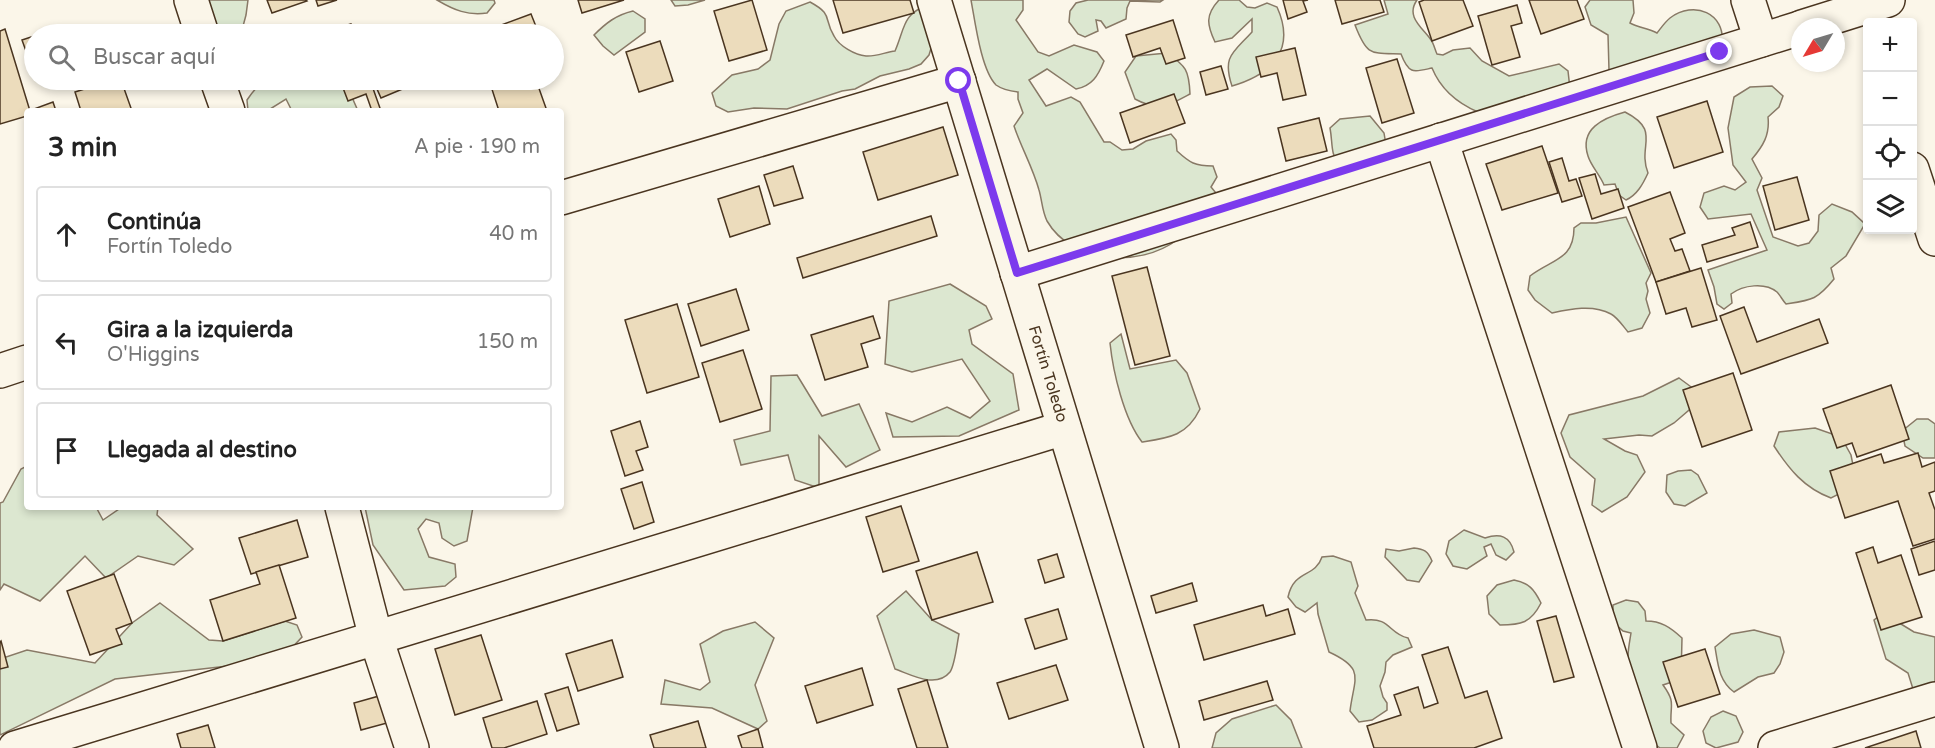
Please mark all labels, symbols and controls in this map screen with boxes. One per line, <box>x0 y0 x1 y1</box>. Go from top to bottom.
north arrow <box>1791 18 1845 72</box>
map controls <box>1863 18 1917 234</box>
button: + <box>1863 18 1917 72</box>
search box <box>24 24 564 90</box>
route end <box>1706 38 1732 64</box>
icon: search <box>45 41 78 74</box>
text: Buscar aquí <box>93 44 215 70</box>
route start <box>945 67 971 93</box>
button: − <box>1863 72 1917 126</box>
button: locate <box>1863 126 1917 180</box>
text: 3 min <box>48 132 117 163</box>
text: A pie · 190 m <box>414 135 540 159</box>
button: layers <box>1863 180 1917 234</box>
text: Continúa <box>107 209 201 235</box>
icon: ahead <box>50 218 83 251</box>
text: 40 m <box>489 222 538 246</box>
text: Fortín Toledo <box>107 235 232 259</box>
text: Gira a la izquierda <box>107 317 293 343</box>
street label: Fortín Toledo <box>1024 323 1072 425</box>
icon: left <box>50 326 83 359</box>
text: 150 m <box>477 330 538 354</box>
text: O'Higgins <box>107 343 200 367</box>
icon: arrive <box>50 434 83 467</box>
text: Llegada al destino <box>107 437 297 463</box>

